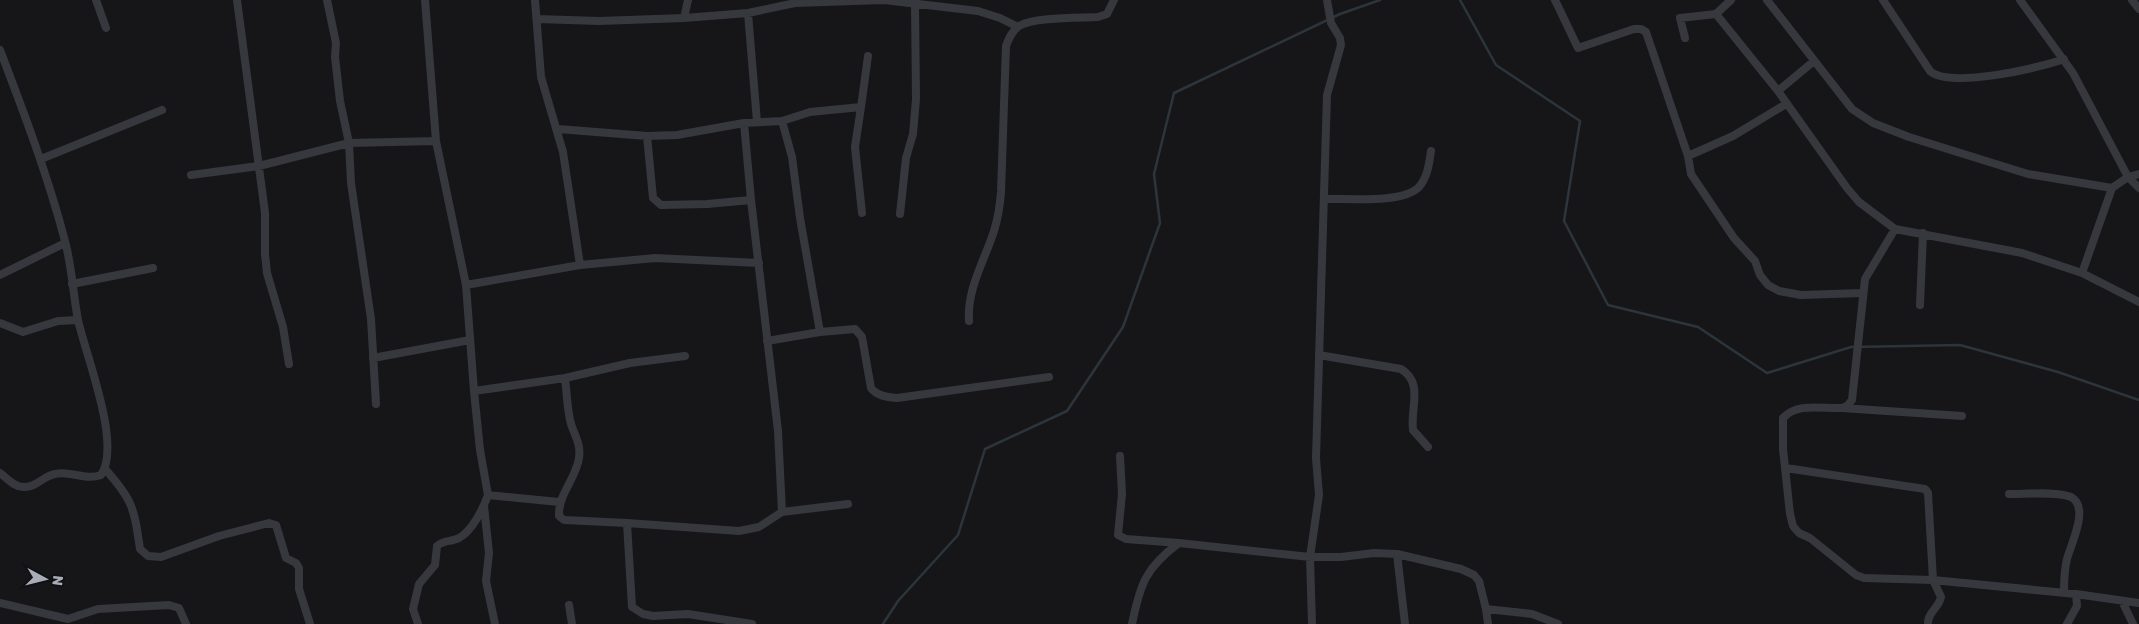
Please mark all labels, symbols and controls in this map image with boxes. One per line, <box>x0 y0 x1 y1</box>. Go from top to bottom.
north arrow <box>20 554 70 604</box>
text: N <box>48 574 66 587</box>

